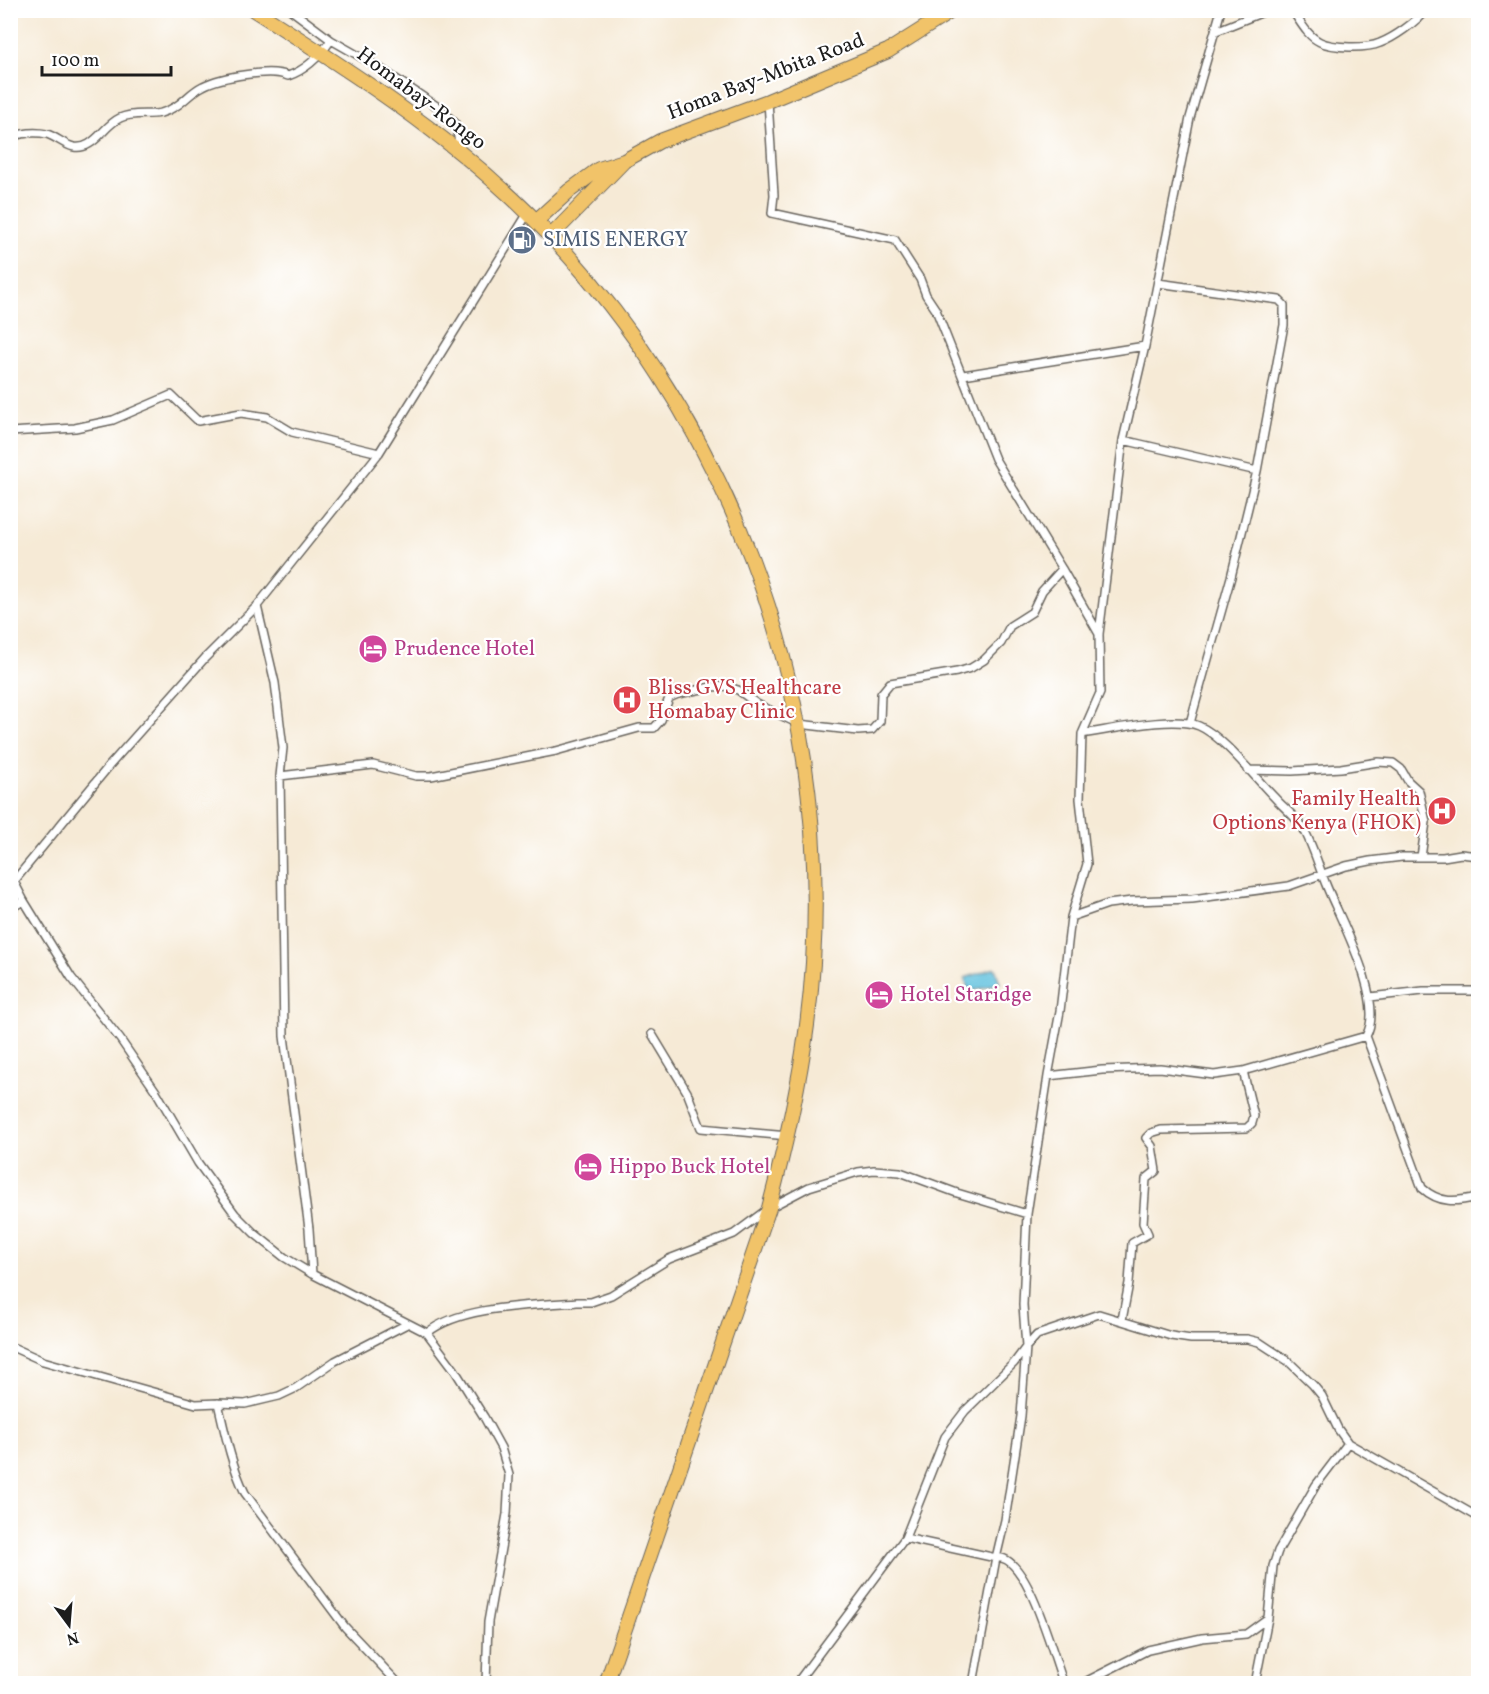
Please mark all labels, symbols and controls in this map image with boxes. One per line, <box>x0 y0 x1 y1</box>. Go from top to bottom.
street label: Homa Bay-Mbita Road <box>663 26 869 128</box>
scale bar <box>42 39 171 77</box>
street label: Homabay-Rongo <box>350 41 492 157</box>
text: 100 m <box>51 49 100 74</box>
fuel station icon: SIMIS ENERGY <box>506 224 538 256</box>
place label: SIMIS ENERGY <box>543 226 688 255</box>
hotel icon: Prudence Hotel <box>357 633 389 665</box>
place label: Prudence Hotel <box>394 635 535 664</box>
place label: Bliss GVS Healthcare Homabay Clinic <box>648 674 841 727</box>
hospital icon: Bliss GVS Healthcare Homabay Clinic <box>611 684 643 716</box>
place label: Family Health Options Kenya (FHOK) <box>1213 785 1421 838</box>
hospital icon: Family Health Options Kenya (FHOK) <box>1426 795 1458 827</box>
hotel icon: Hotel Staridge <box>863 979 895 1011</box>
place label: Hotel Staridge <box>900 981 1032 1010</box>
hotel icon: Hippo Buck Hotel <box>572 1151 604 1183</box>
place label: Hippo Buck Hotel <box>609 1153 770 1182</box>
north arrow <box>39 1595 99 1655</box>
text: N <box>64 1625 81 1650</box>

